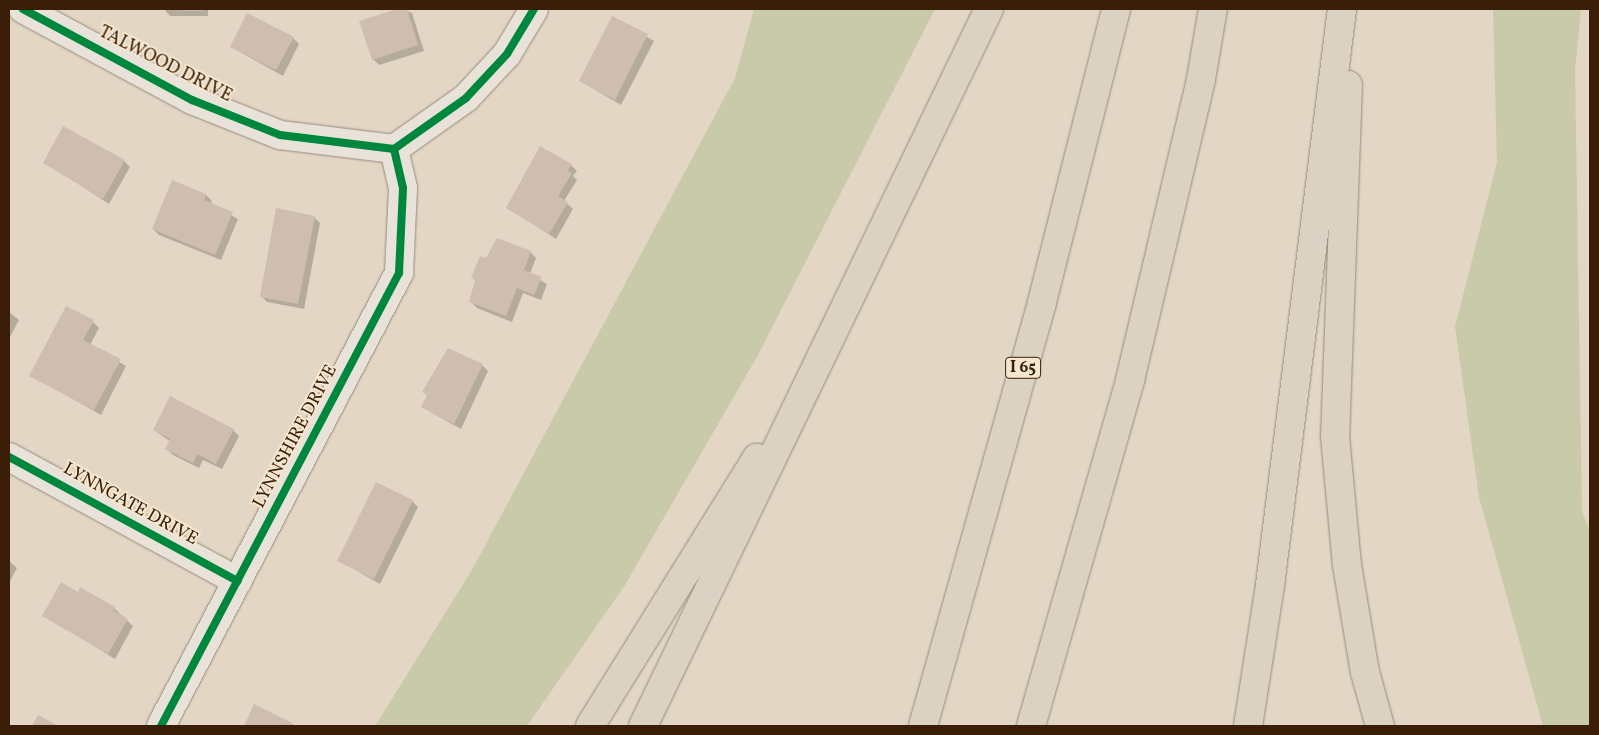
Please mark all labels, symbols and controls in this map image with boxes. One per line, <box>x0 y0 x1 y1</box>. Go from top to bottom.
street label: TALWOOD DRIVE <box>95 22 235 108</box>
road number: I 65 <box>1004 354 1042 382</box>
street label: LYNNSHIRE DRIVE <box>249 362 343 512</box>
street label: LYNNGATE DRIVE <box>59 459 201 551</box>

